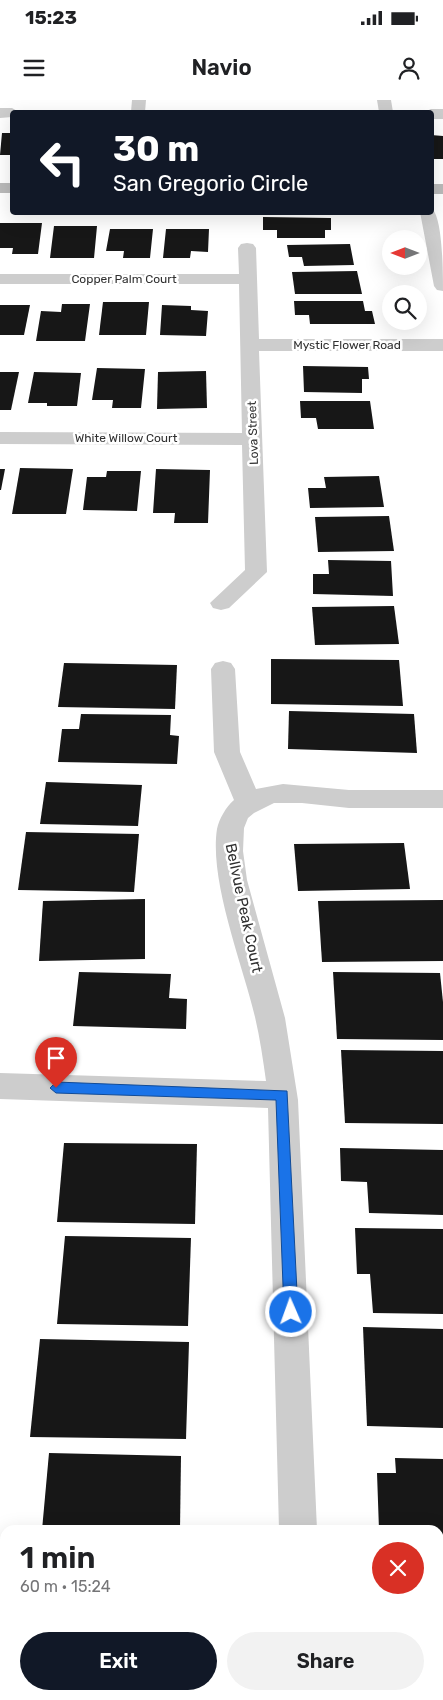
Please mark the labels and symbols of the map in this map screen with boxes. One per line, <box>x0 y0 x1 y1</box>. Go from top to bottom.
north arrow <box>382 230 428 275</box>
street label: Copper Palm Court <box>71 272 177 286</box>
street label: Mystic Flower Road <box>293 338 401 352</box>
street label: Lova Street <box>245 400 261 465</box>
street label: White Willow Court <box>75 431 178 445</box>
street label: Bellvue Peak Court <box>221 842 267 974</box>
pin <box>35 1037 77 1088</box>
position arrow <box>264 1285 316 1337</box>

